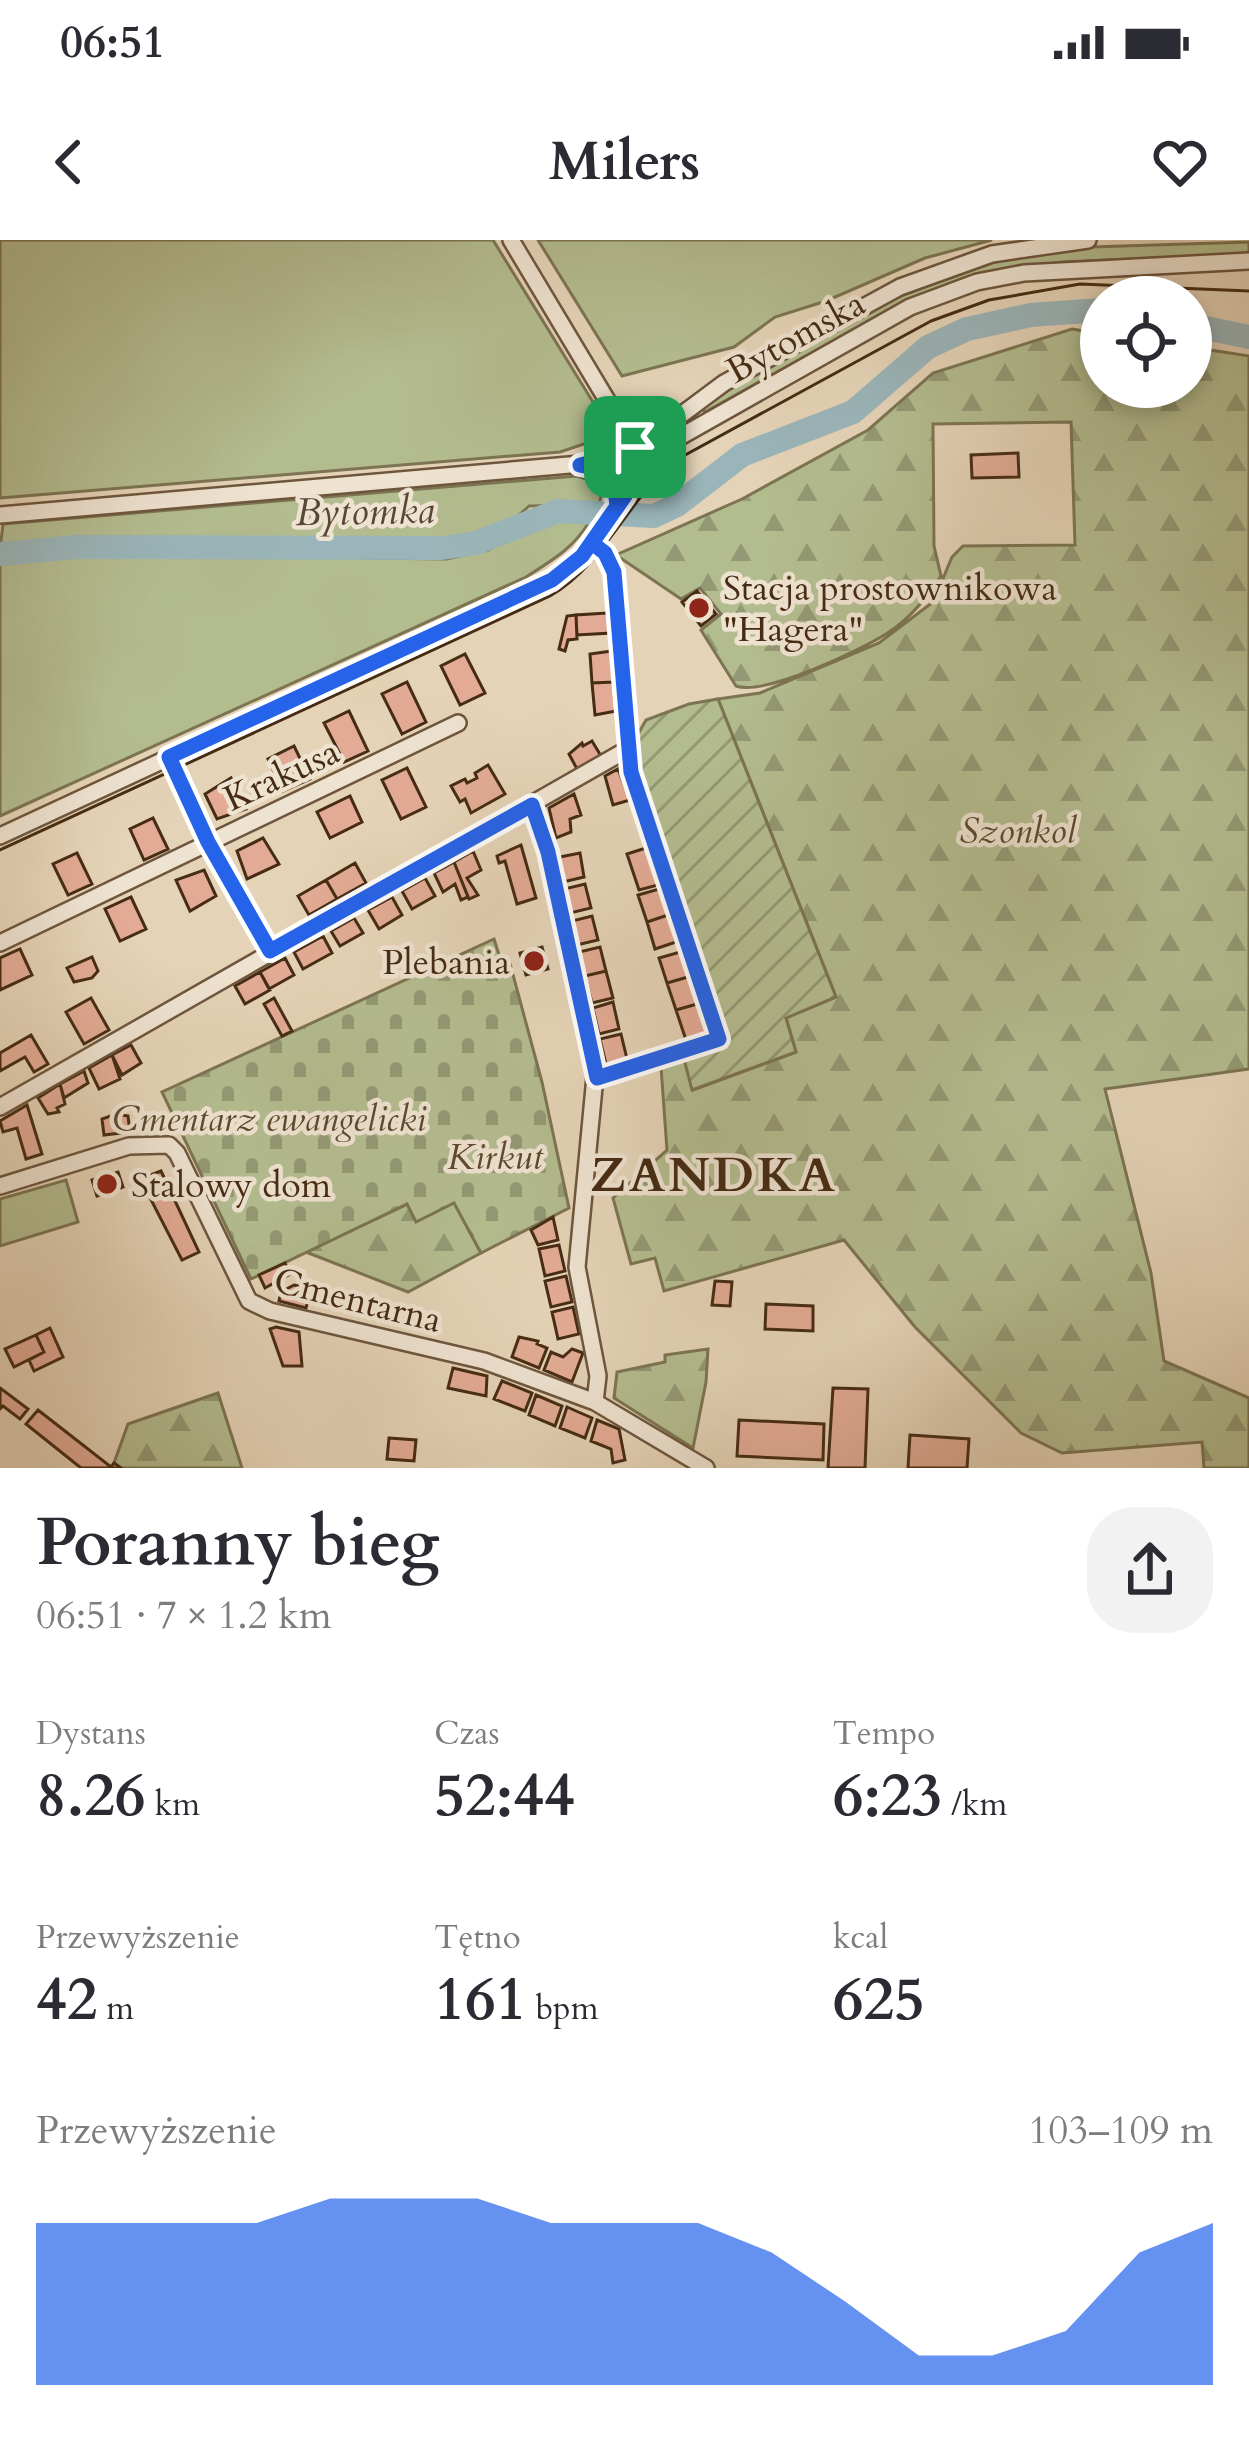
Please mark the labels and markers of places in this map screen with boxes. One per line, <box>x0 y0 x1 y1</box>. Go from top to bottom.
pin <box>584 396 686 498</box>
place label: Stacja prostownikowa "Hagera" <box>723 564 1057 654</box>
marker: Stacja prostownikowa "Hagera" <box>686 595 712 621</box>
place label: Plebania <box>382 938 510 987</box>
marker: Plebania <box>521 948 547 974</box>
place label: Stalowy dom <box>131 1161 332 1210</box>
marker: Stalowy dom <box>94 1171 120 1197</box>

